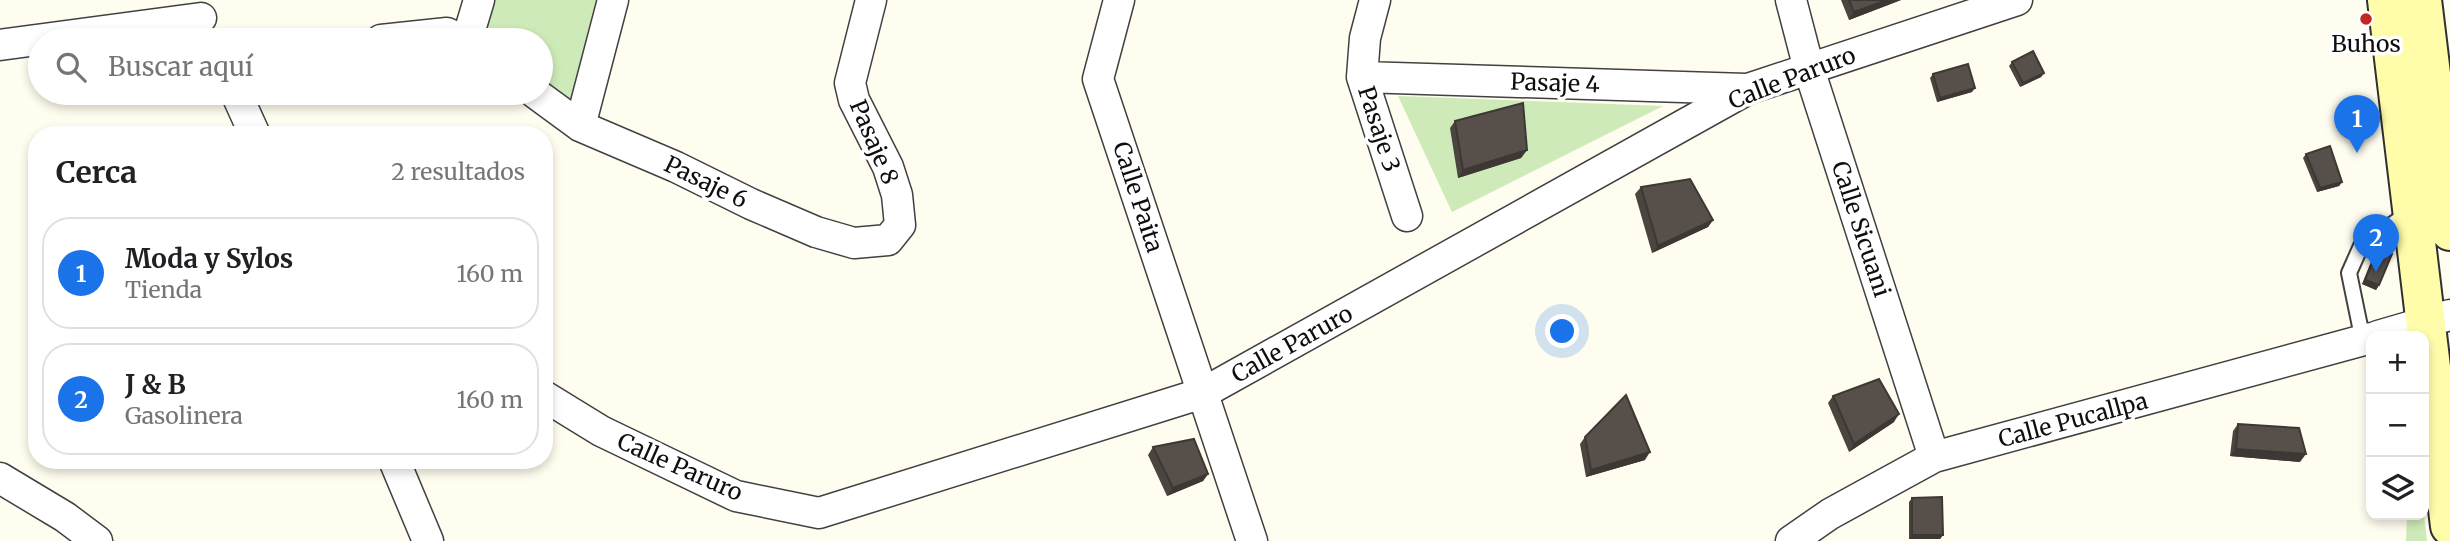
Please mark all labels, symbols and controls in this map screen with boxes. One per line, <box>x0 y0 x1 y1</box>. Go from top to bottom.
marker: Buhos <box>2358 11 2374 27</box>
search box <box>28 28 553 105</box>
place label: Buhos <box>2331 29 2401 58</box>
street label: Calle Paruro <box>1724 40 1860 115</box>
icon: search <box>52 48 90 86</box>
text: Buscar aquí <box>108 50 253 83</box>
street label: Pasaje 4 <box>1510 66 1600 99</box>
street label: Pasaje 3 <box>1352 82 1407 175</box>
street label: Pasaje 8 <box>844 95 905 188</box>
pin: 1 <box>2334 95 2380 153</box>
street label: Calle Paita <box>1107 138 1170 256</box>
street label: Pasaje 6 <box>660 149 753 214</box>
text: Cerca <box>56 153 137 191</box>
text: 2 resultados <box>391 157 525 186</box>
street label: Calle Sicuani <box>1826 157 1897 300</box>
pin: 2 <box>2353 214 2399 272</box>
text: Moda y Sylos <box>125 242 293 275</box>
text: 1 <box>76 259 86 288</box>
text: 160 m <box>457 259 523 288</box>
text: Tienda <box>125 275 202 304</box>
street label: Calle Paruro <box>1226 298 1357 389</box>
your location <box>1545 314 1579 348</box>
map controls <box>2366 331 2429 520</box>
button: + <box>2366 331 2429 394</box>
text: J & B <box>125 368 186 401</box>
text: 2 <box>74 385 88 414</box>
text: 160 m <box>457 385 523 414</box>
street label: Calle Pucallpa <box>1995 386 2151 453</box>
button: − <box>2366 394 2429 457</box>
text: Gasolinera <box>125 401 243 430</box>
street label: Calle Paruro <box>613 426 747 507</box>
button: layers <box>2366 457 2429 520</box>

